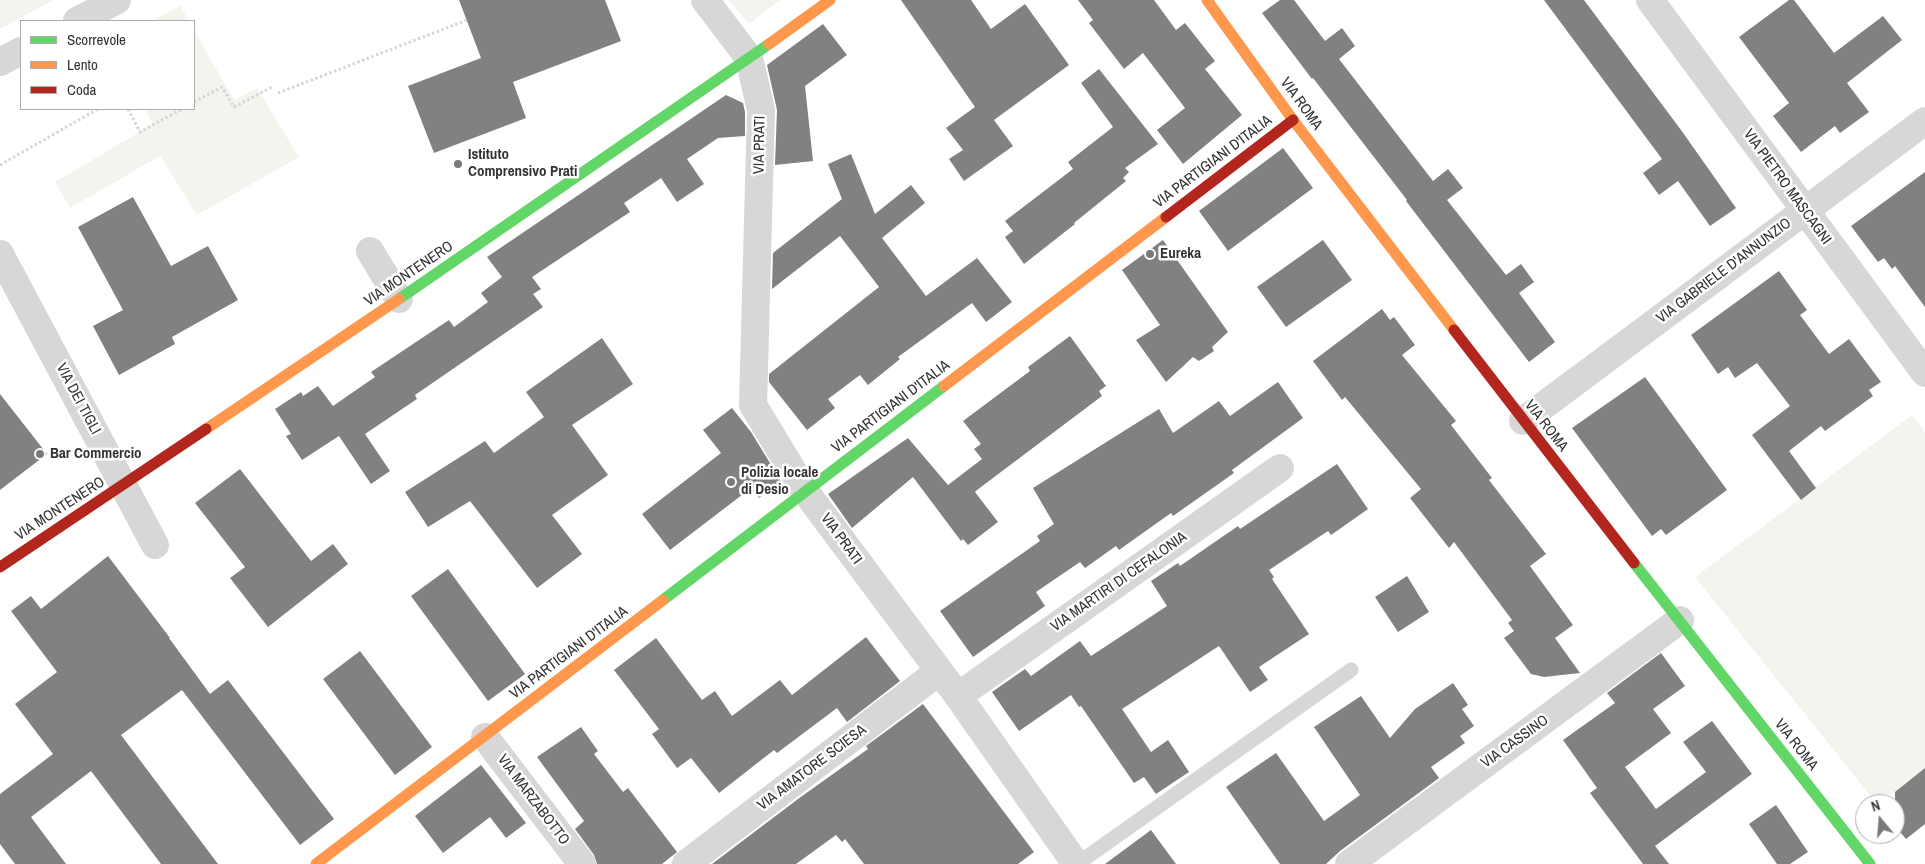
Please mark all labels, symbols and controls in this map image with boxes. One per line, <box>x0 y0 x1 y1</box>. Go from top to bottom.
legend <box>20 20 195 110</box>
text: Scorrevole <box>67 29 126 50</box>
text: Lento <box>67 54 98 75</box>
street label: VIA ROMA <box>1276 74 1326 134</box>
text: Coda <box>67 79 96 100</box>
street label: VIA PARTIGIANI D'ITALIA <box>1150 112 1276 212</box>
street label: VIA PRATI <box>750 116 770 174</box>
street label: VIA PIETRO MASCAGNI <box>1739 126 1835 248</box>
place label: Istituto Comprensivo Prati <box>468 146 577 181</box>
marker: Istituto Comprensivo Prati <box>452 158 464 170</box>
street label: VIA GABRIELE D'ANNUNZIO <box>1653 215 1795 327</box>
street label: VIA MONTENERO <box>361 238 457 310</box>
place label: Eureka <box>1160 245 1201 263</box>
marker: Eureka <box>1144 248 1156 260</box>
street label: VIA PARTIGIANI D'ITALIA <box>828 357 954 457</box>
street label: VIA DEI TIGLI <box>52 360 104 438</box>
street label: VIA ROMA <box>1520 397 1572 455</box>
place label: Bar Commercio <box>50 445 142 463</box>
marker: Bar Commercio <box>34 448 46 460</box>
place label: Polizia locale di Desio <box>741 464 818 499</box>
street label: VIA MONTENERO <box>12 473 108 545</box>
marker: Polizia locale di Desio <box>725 476 737 488</box>
street label: VIA PRATI <box>817 510 865 568</box>
street label: VIA MARTIRI DI CEFALONIA <box>1048 528 1190 636</box>
street label: VIA PARTIGIANI D'ITALIA <box>506 603 632 703</box>
street label: VIA CASSINO <box>1478 712 1552 772</box>
street label: VIA ROMA <box>1770 716 1822 774</box>
street label: VIA AMATORE SCIESA <box>754 721 870 815</box>
street label: VIA MARZABOTTO <box>493 751 573 849</box>
north arrow <box>1855 794 1905 844</box>
text: N <box>1869 796 1882 816</box>

